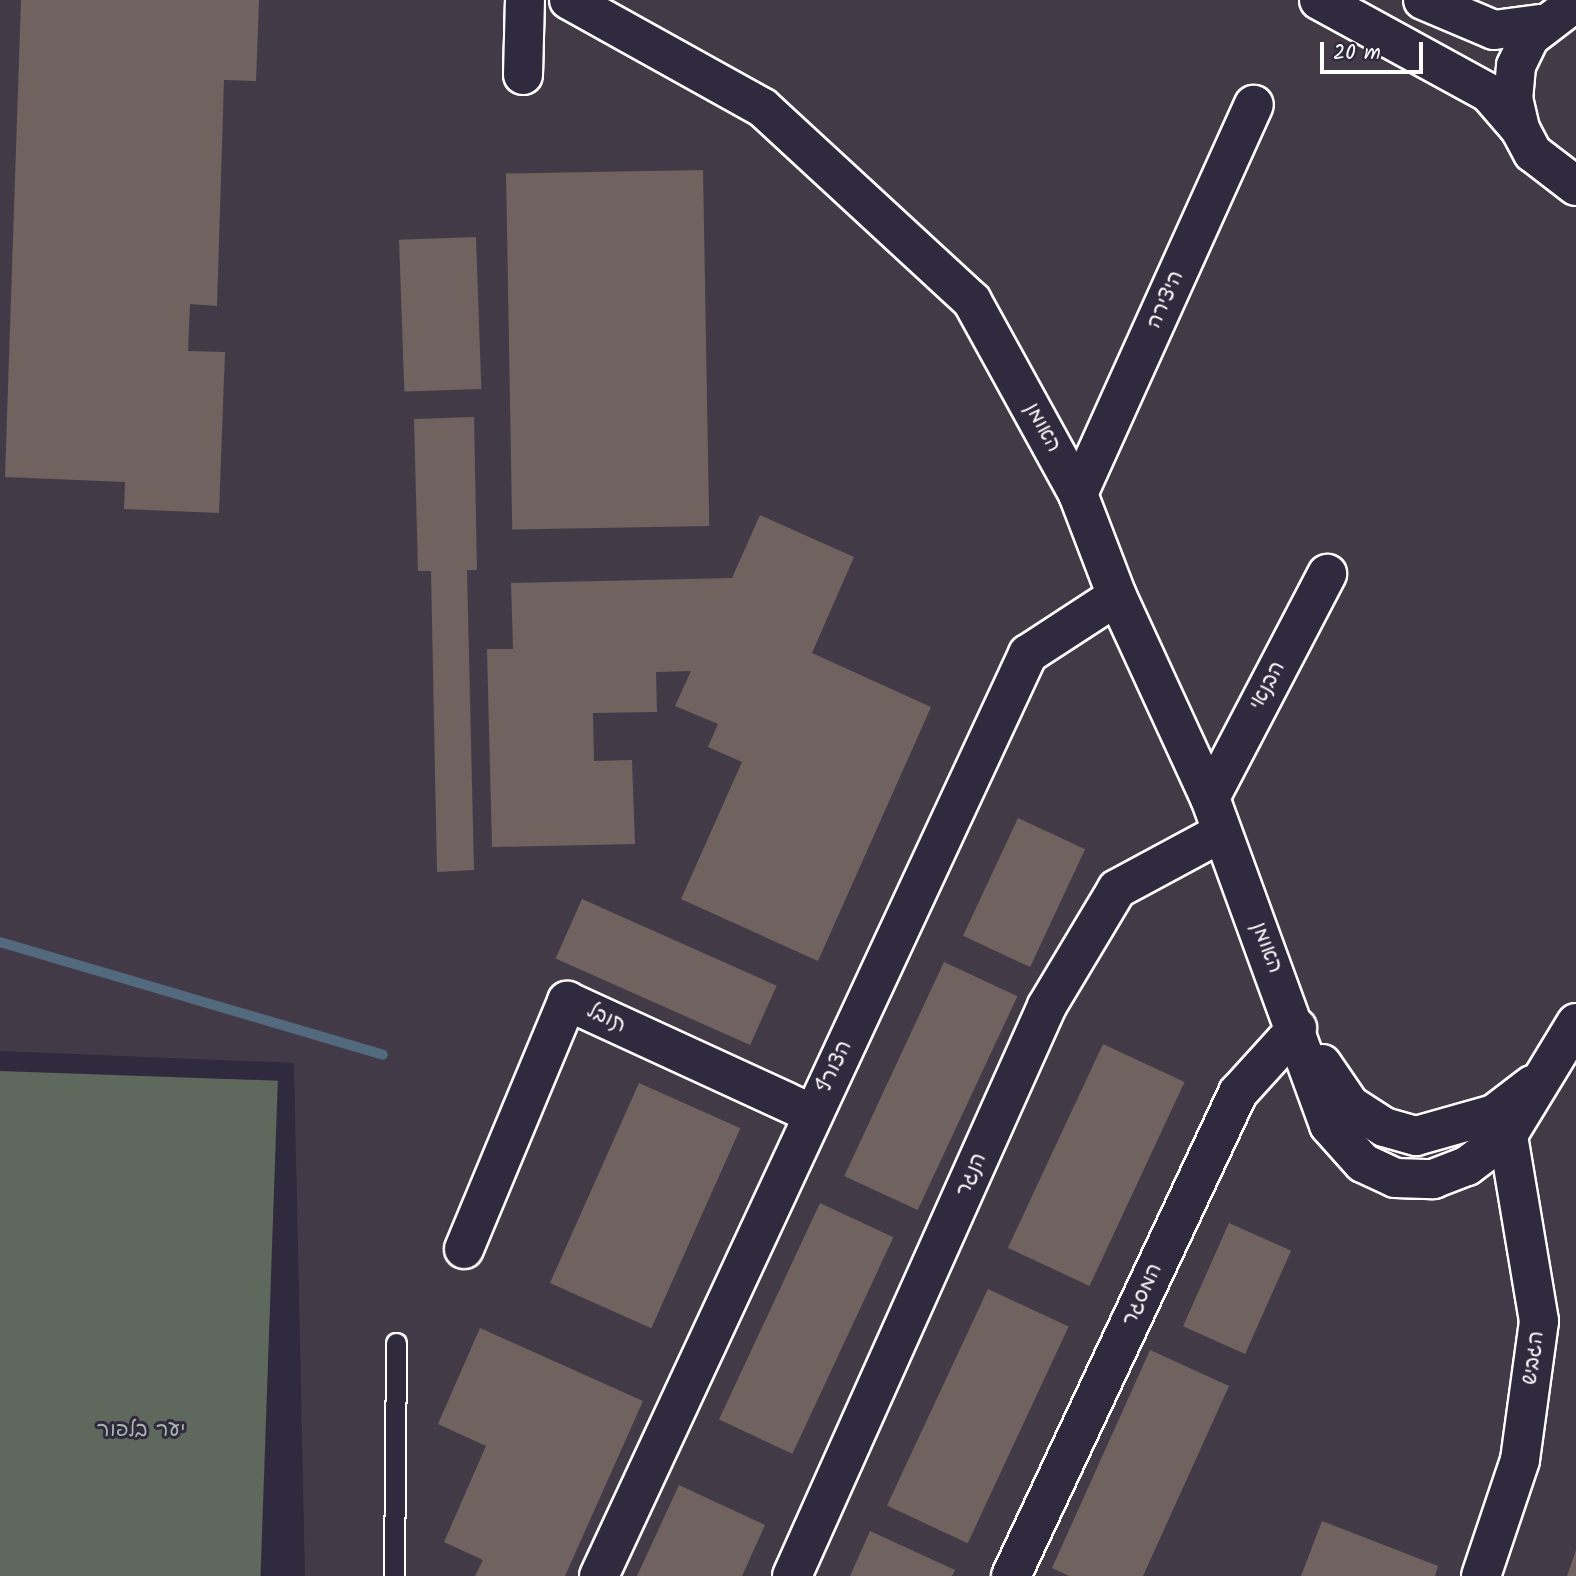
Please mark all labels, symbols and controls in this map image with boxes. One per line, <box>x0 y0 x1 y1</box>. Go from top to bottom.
scale bar <box>1324 28 1427 72</box>
text: 20 m <box>1333 37 1381 70</box>
street label: היצירה <box>1142 267 1190 333</box>
street label: האומן <box>1018 399 1066 457</box>
street label: הבנאי <box>1245 657 1291 715</box>
street label: האומן <box>1245 919 1287 977</box>
street label: תובל <box>582 999 630 1039</box>
street label: הצורף <box>812 1037 858 1097</box>
street label: הנגר <box>951 1149 993 1201</box>
street label: המסגר <box>1118 1260 1168 1330</box>
street label: הגביש <box>1518 1329 1550 1387</box>
park label: יער בלפור <box>97 1418 185 1444</box>

